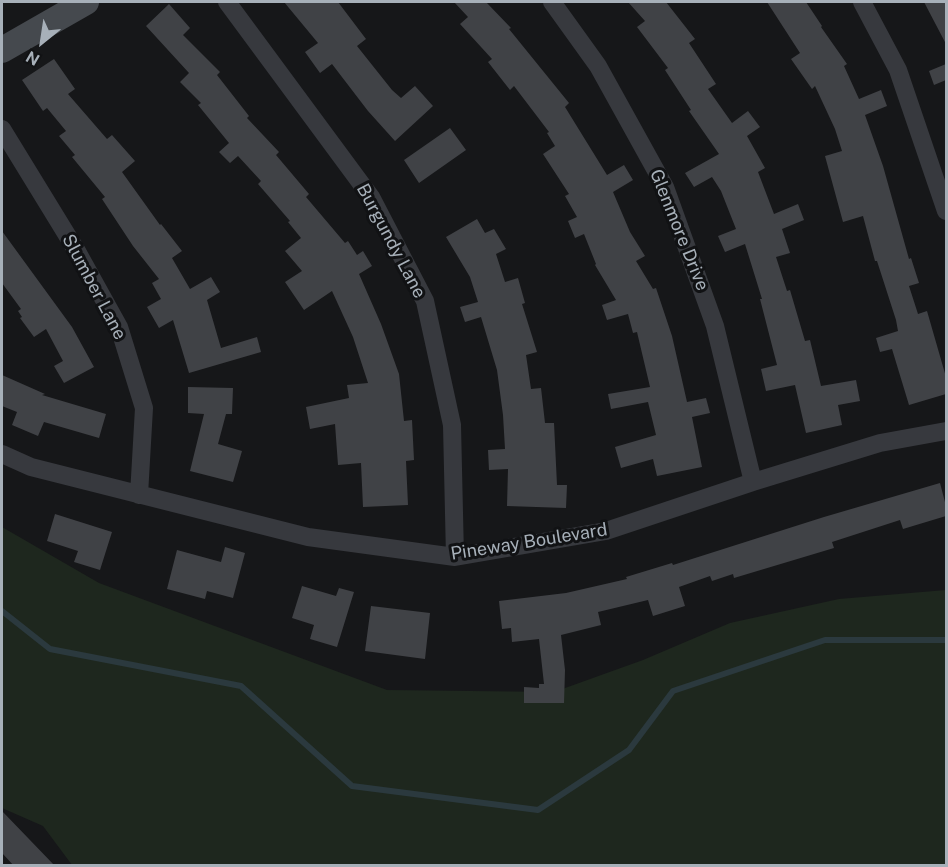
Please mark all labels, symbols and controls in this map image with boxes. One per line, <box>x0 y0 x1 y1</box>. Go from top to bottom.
north arrow <box>12 12 72 72</box>
text: N <box>23 47 43 69</box>
street label: Glenmore Drive <box>645 166 713 294</box>
street label: Burgundy Lane <box>352 180 430 302</box>
street label: Slumber Lane <box>57 231 131 343</box>
street label: Pineway Boulevard <box>449 519 609 565</box>

